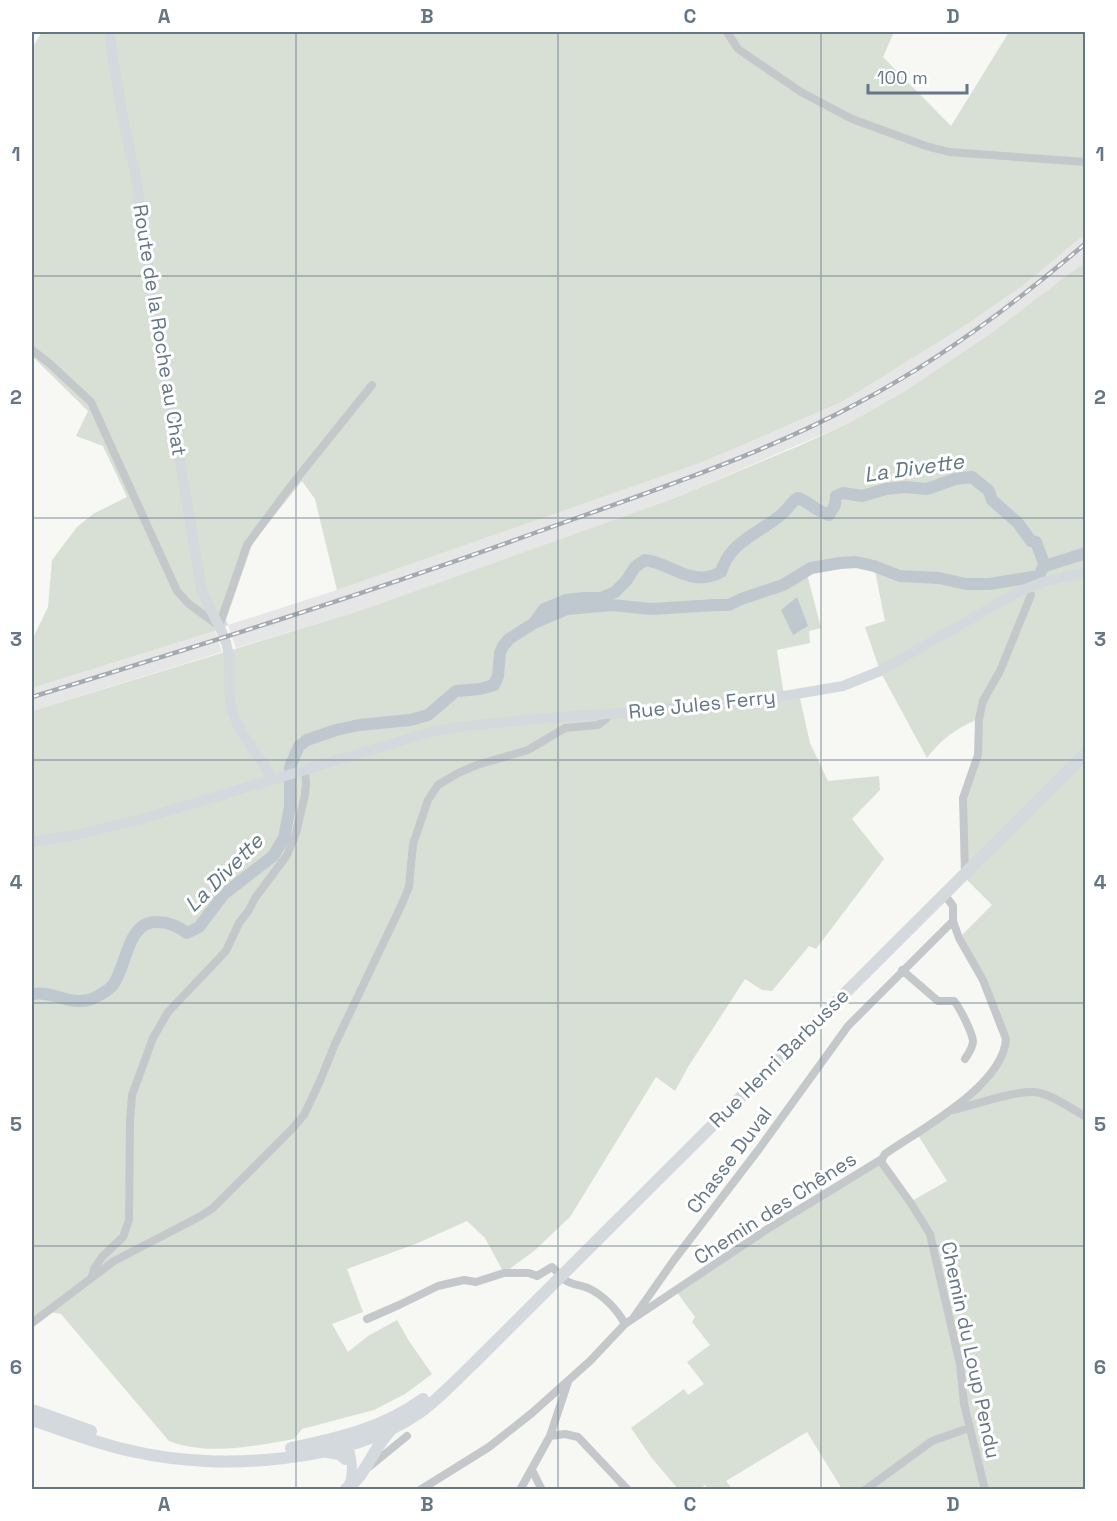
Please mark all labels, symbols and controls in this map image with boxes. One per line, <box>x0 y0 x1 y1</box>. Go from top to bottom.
text: A <box>158 3 171 29</box>
text: B <box>420 3 434 29</box>
text: C <box>684 3 697 29</box>
text: D <box>946 3 960 29</box>
scale bar <box>868 57 967 95</box>
text: 100 m <box>877 66 928 89</box>
text: 1 <box>11 141 21 167</box>
text: 1 <box>1095 141 1105 167</box>
street label: Route de la Roche au Chat <box>127 202 193 458</box>
text: 2 <box>10 384 22 410</box>
text: 2 <box>1094 384 1106 410</box>
water label: La Divette <box>862 447 967 488</box>
text: 3 <box>10 626 22 652</box>
text: 3 <box>1094 626 1106 652</box>
street label: Rue Jules Ferry <box>627 683 777 725</box>
water label: La Divette <box>179 827 270 918</box>
text: 4 <box>10 869 23 895</box>
text: 4 <box>1094 869 1107 895</box>
street label: Rue Henri Barbusse <box>704 983 854 1133</box>
street label: Chasse Duval <box>680 1101 778 1219</box>
text: 5 <box>10 1111 22 1137</box>
text: 5 <box>1094 1111 1106 1137</box>
street label: Chemin des Chênes <box>689 1146 861 1270</box>
street label: Chemin du Loup Pendu <box>935 1239 1007 1461</box>
text: 6 <box>10 1354 22 1380</box>
text: 6 <box>1094 1354 1106 1380</box>
text: A <box>158 1491 171 1517</box>
text: B <box>420 1491 434 1517</box>
text: C <box>684 1491 697 1517</box>
text: D <box>946 1491 960 1517</box>

